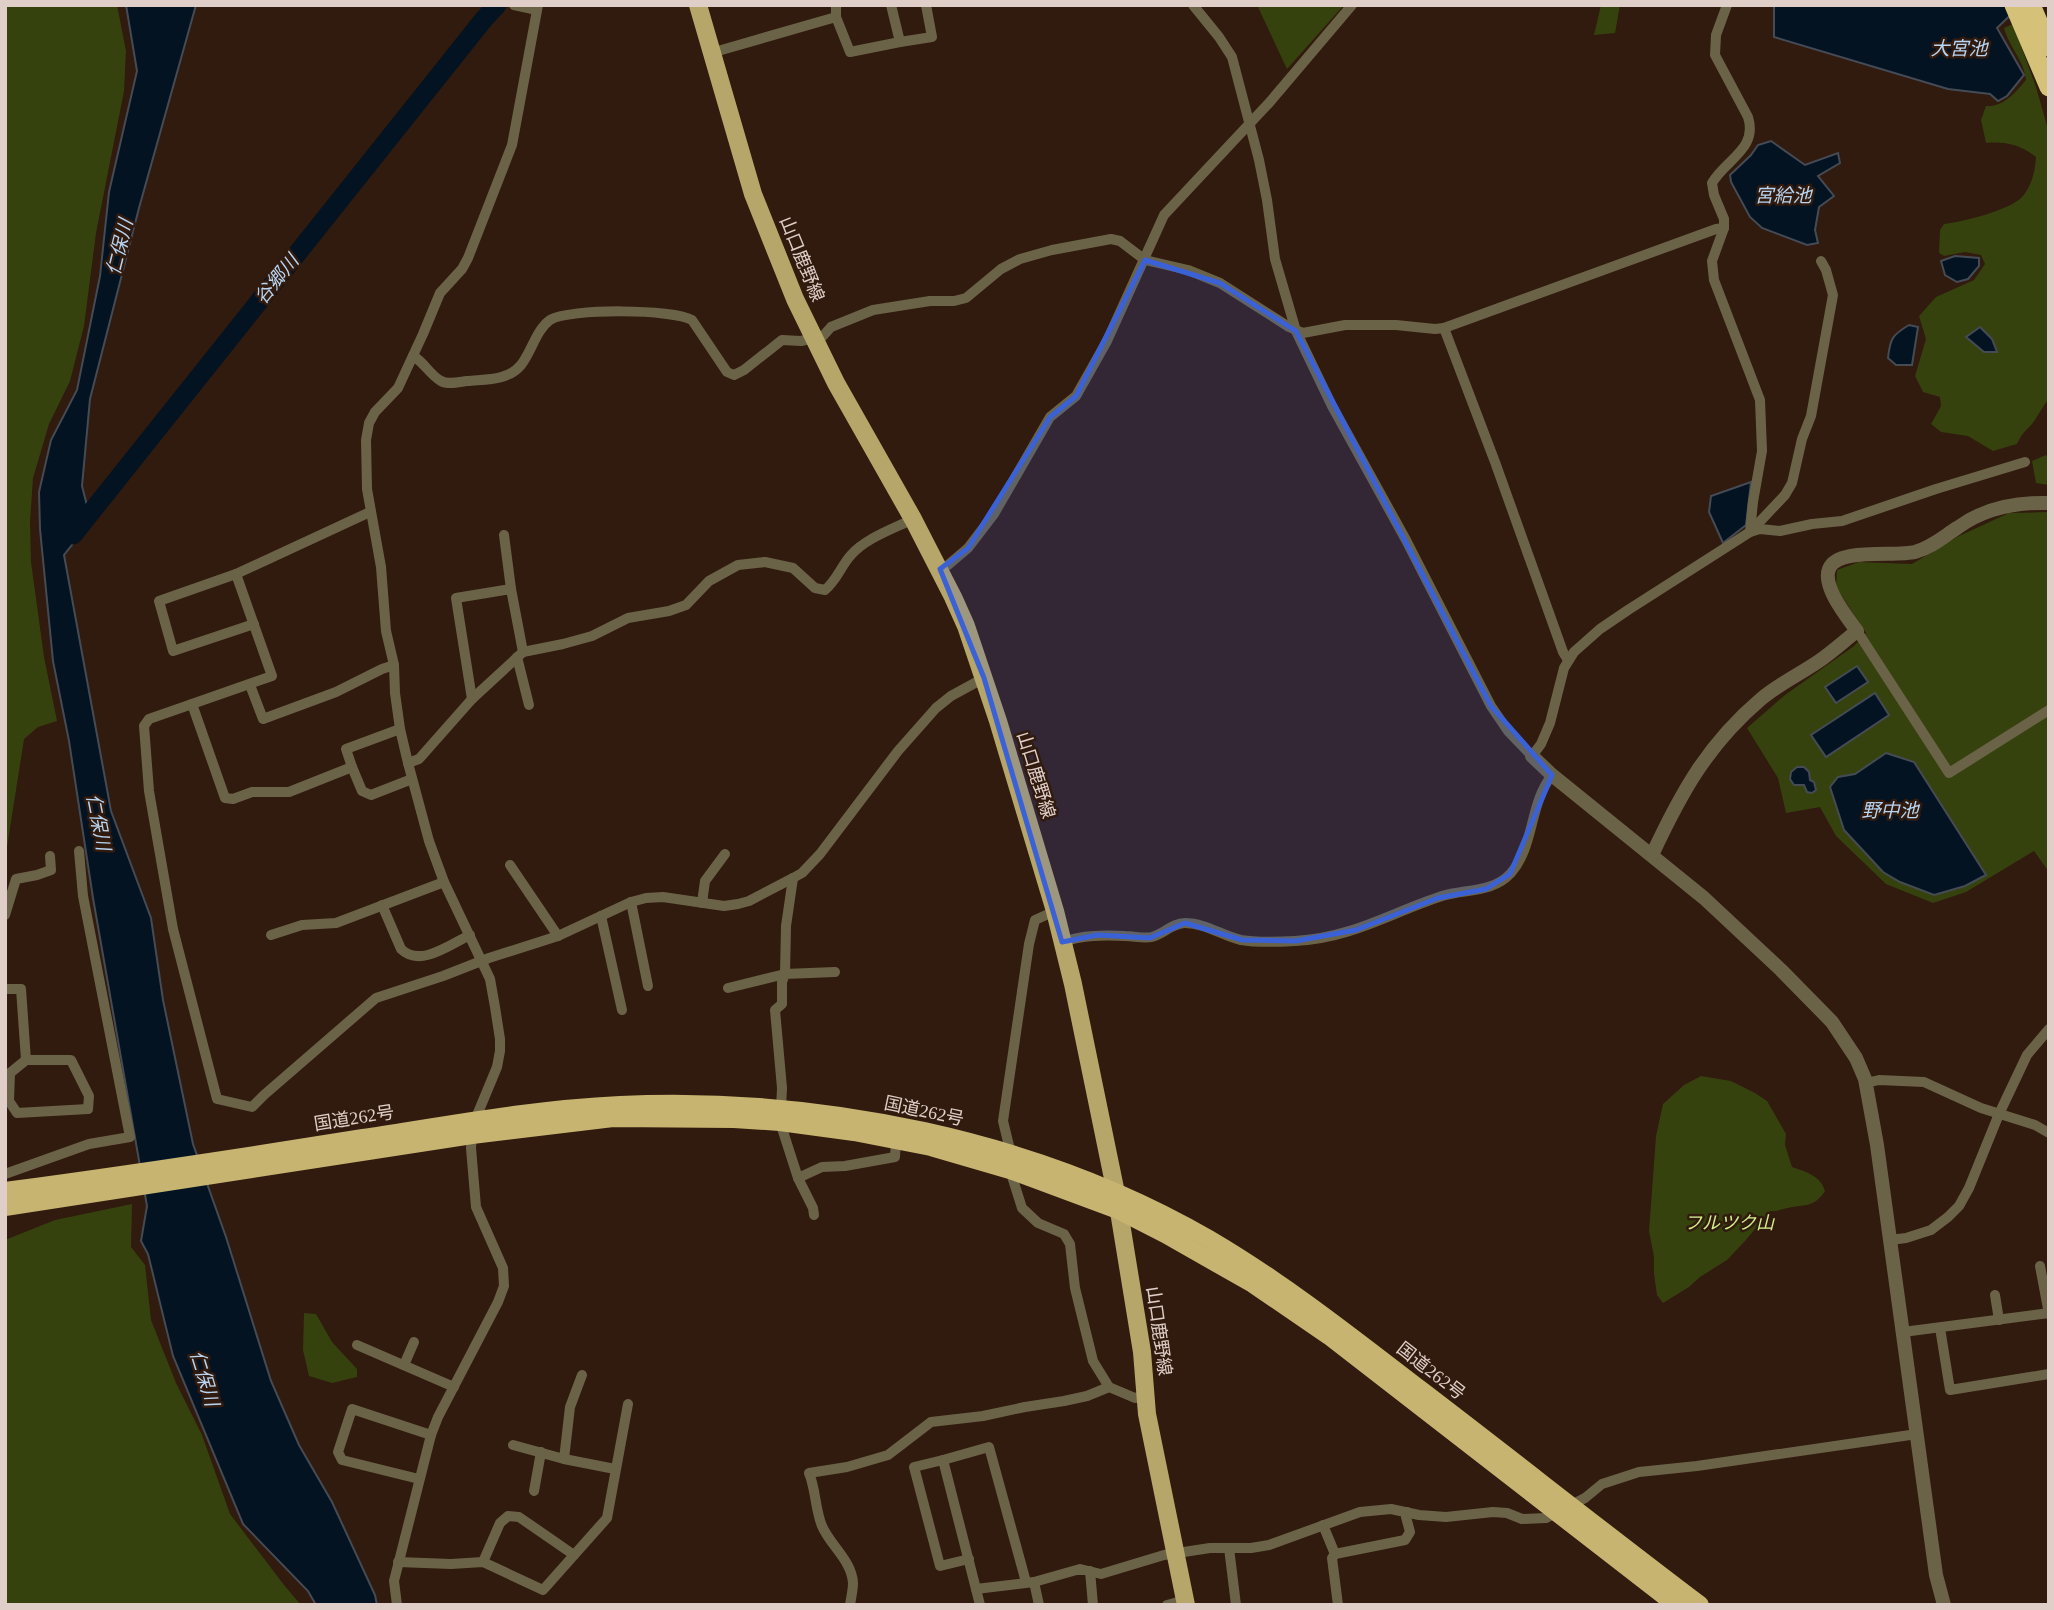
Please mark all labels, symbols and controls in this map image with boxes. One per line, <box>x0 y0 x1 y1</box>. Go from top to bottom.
water label: 大宮池 <box>1930 38 1989 59</box>
water label: 宮給池 <box>1754 185 1813 206</box>
street label: 山口鹿野線 <box>776 214 828 304</box>
water label: 仁保川 <box>102 215 137 277</box>
water label: 谷郷川 <box>250 249 304 308</box>
street label: 山口鹿野線 <box>1013 729 1059 821</box>
water label: 仁保川 <box>83 792 115 854</box>
water label: 野中池 <box>1861 800 1920 821</box>
street label: 国道262号 <box>882 1093 966 1129</box>
street label: 国道262号 <box>312 1102 396 1134</box>
park label: フルツク山 <box>1684 1213 1775 1233</box>
street label: 山口鹿野線 <box>1143 1285 1175 1377</box>
street label: 国道262号 <box>1393 1338 1469 1404</box>
water label: 仁保川 <box>186 1348 223 1410</box>

